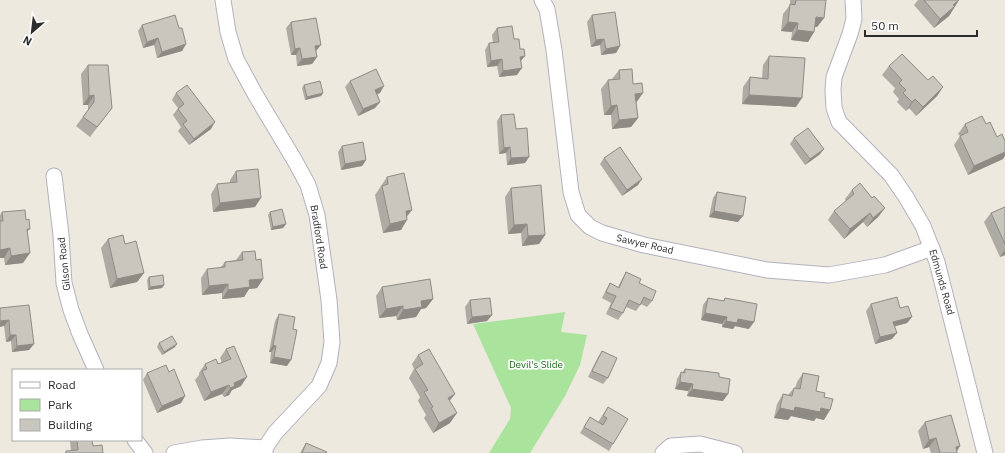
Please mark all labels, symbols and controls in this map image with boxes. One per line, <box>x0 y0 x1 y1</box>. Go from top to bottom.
north arrow <box>12 12 52 52</box>
scale bar <box>865 12 977 38</box>
text: 50 m <box>871 18 899 33</box>
text: N <box>20 33 34 49</box>
street label: Bradford Road <box>308 204 330 270</box>
street label: Sawyer Road <box>615 231 675 257</box>
street label: Gilson Road <box>55 237 73 291</box>
street label: Edmunds Road <box>926 248 958 316</box>
park label: Devil's Slide <box>509 358 564 371</box>
legend <box>12 369 142 441</box>
text: Road <box>48 377 76 392</box>
text: Park <box>48 397 73 412</box>
text: Building <box>48 417 93 432</box>

